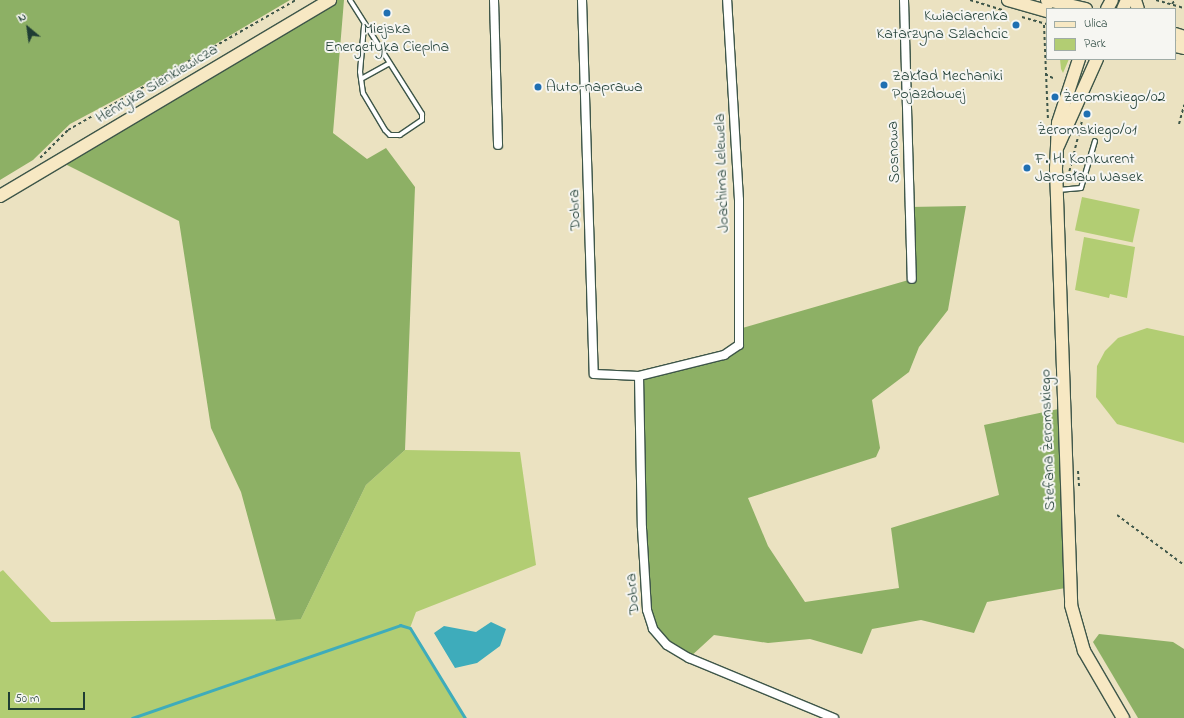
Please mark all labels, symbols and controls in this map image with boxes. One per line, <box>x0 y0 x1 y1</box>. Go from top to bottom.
place label: Kwiaciarenka Katarzyna Szlachcic <box>876 6 1008 44</box>
north arrow <box>8 8 48 48</box>
marker: Miejska Energetyka Cieplna <box>382 8 392 18</box>
legend <box>1046 8 1176 60</box>
text: N <box>15 9 29 26</box>
text: Ulica <box>1084 15 1108 33</box>
place label: Miejska Energetyka Cieplna <box>325 19 449 57</box>
marker: Kwiaciarenka Katarzyna Szlachcic <box>1011 20 1021 30</box>
text: Park <box>1084 35 1106 53</box>
street label: Henryka Sienkiewicza <box>93 40 221 128</box>
place label: Zakład Mechaniki Pojazdowej <box>892 66 1003 104</box>
place label: Auto-naprawa <box>546 77 643 97</box>
marker: Zakład Mechaniki Pojazdowej <box>879 80 889 90</box>
marker: Auto-naprawa <box>533 82 543 92</box>
place label: Żeromskiego/02 <box>1063 87 1165 107</box>
marker: Żeromskiego/02 <box>1050 92 1060 102</box>
marker: Żeromskiego/01 <box>1082 109 1092 119</box>
street label: Joachima Lelewela <box>710 113 734 233</box>
place label: Żeromskiego/01 <box>1037 120 1137 140</box>
street label: Sosnowa <box>883 121 905 183</box>
place label: F. H. Konkurent Jarosław Wasek <box>1035 149 1143 187</box>
marker: F. H. Konkurent Jarosław Wasek <box>1022 163 1032 173</box>
street label: Dobra <box>565 189 585 231</box>
street label: Stefana Żeromskiego <box>1036 369 1060 511</box>
street label: Dobra <box>622 572 644 616</box>
scale bar <box>10 684 87 710</box>
text: 50 m <box>15 690 39 708</box>

